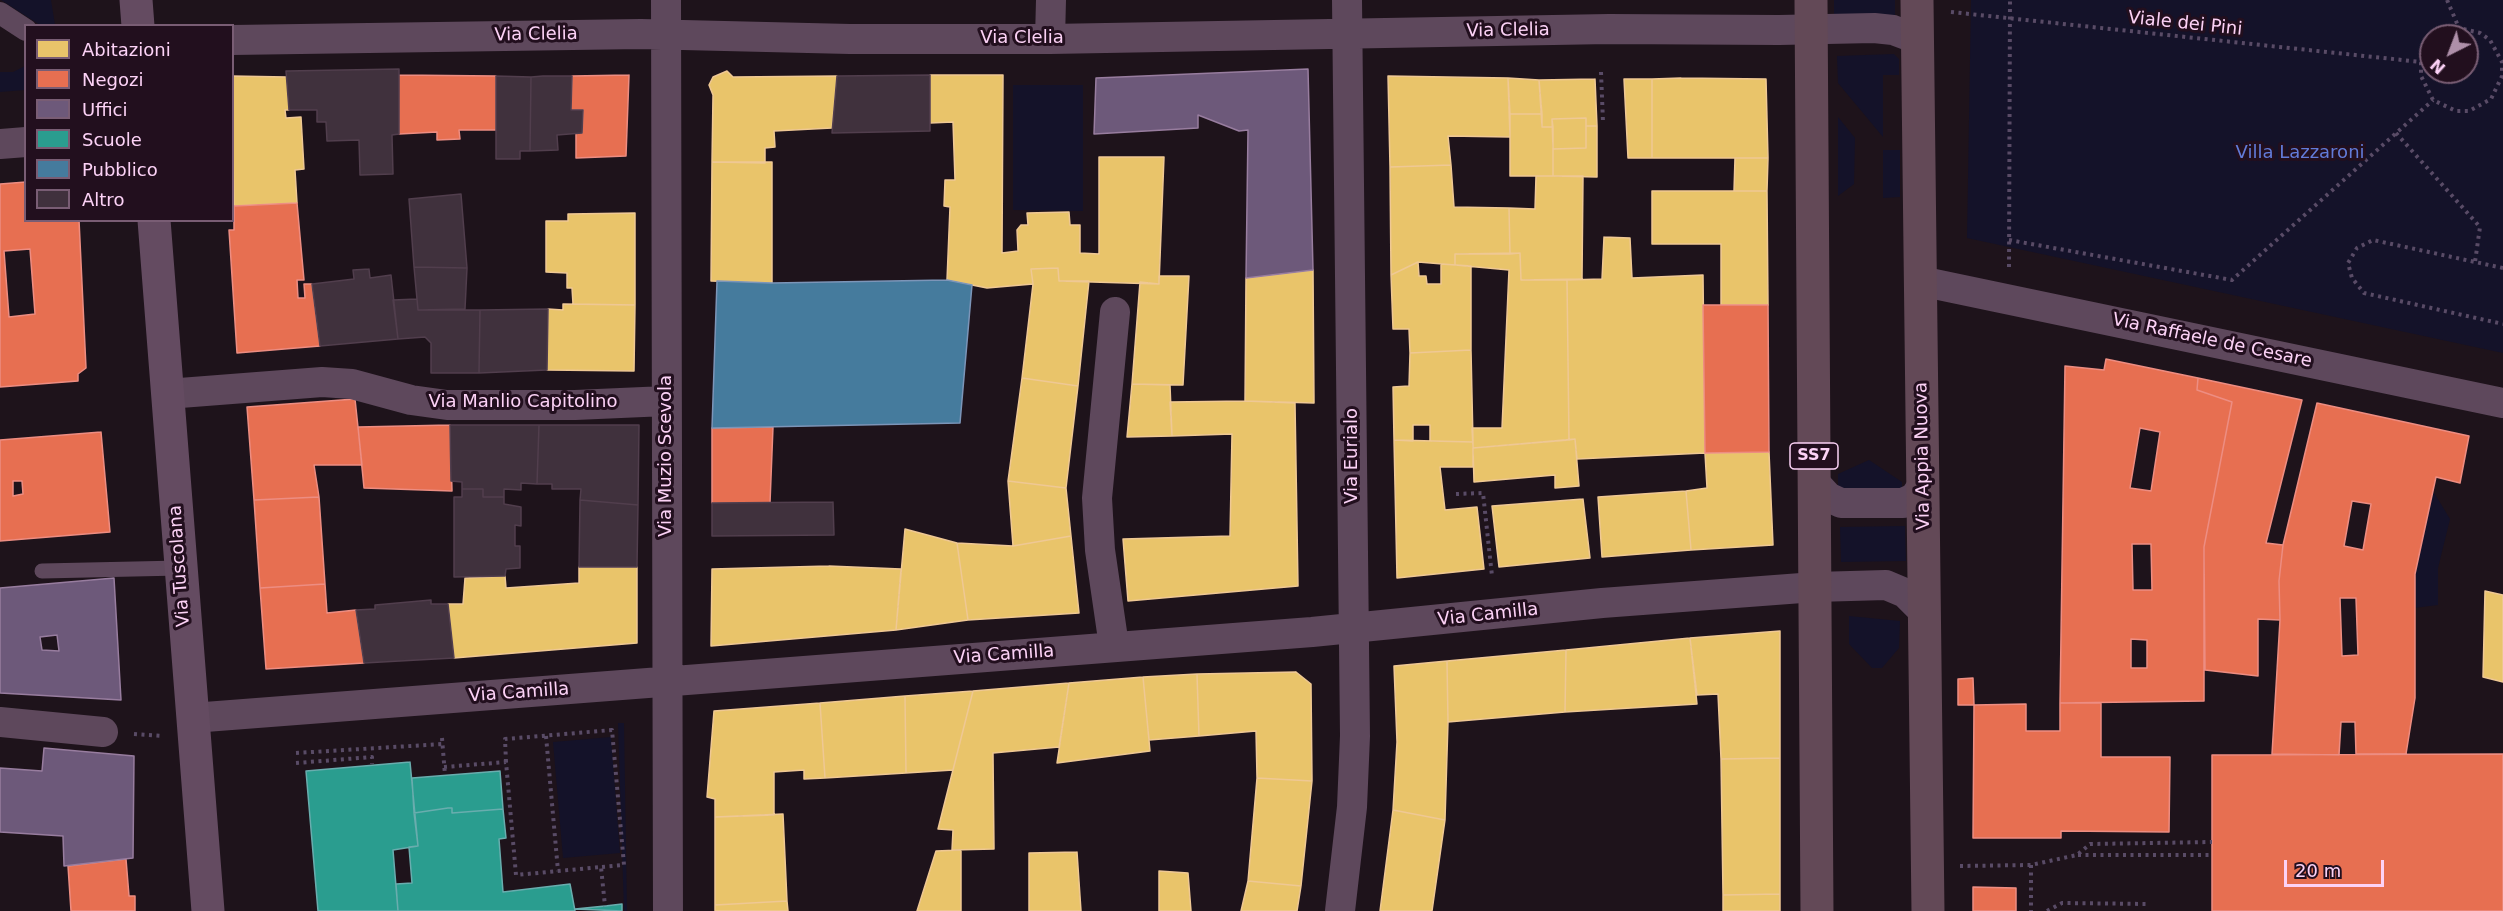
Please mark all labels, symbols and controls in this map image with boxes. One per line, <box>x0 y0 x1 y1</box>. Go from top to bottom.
street label: Viale dei Pini <box>2127 7 2243 41</box>
street label: Via Clelia <box>1466 19 1550 43</box>
street label: Via Clelia <box>494 23 578 47</box>
legend <box>24 24 234 222</box>
north arrow <box>2419 24 2479 84</box>
street label: Via Clelia <box>980 27 1064 49</box>
text: Abitazioni <box>82 39 171 60</box>
text: N <box>2427 55 2449 78</box>
text: Negozi <box>82 69 143 90</box>
text: Uffici <box>82 99 127 120</box>
text: Scuole <box>82 129 142 150</box>
park label: Villa Lazzaroni <box>2235 142 2365 164</box>
text: Pubblico <box>82 159 158 180</box>
text: Altro <box>82 189 124 210</box>
street label: Via Raffaele de Cesare <box>2110 309 2314 373</box>
street label: Via Muzio Scevola <box>655 375 677 537</box>
street label: Via Appia Nuova <box>1911 382 1935 530</box>
street label: Via Manlio Capitolino <box>429 391 617 413</box>
street label: Via Eurialo <box>1341 408 1363 504</box>
road number: SS7 <box>1790 443 1838 469</box>
street label: Via Tuscolana <box>165 504 195 628</box>
street label: Via Camilla <box>1437 599 1539 631</box>
street label: Via Camilla <box>953 641 1055 669</box>
street label: Via Camilla <box>468 679 570 707</box>
scale bar <box>2287 848 2388 886</box>
text: 20 m <box>2295 860 2341 881</box>

